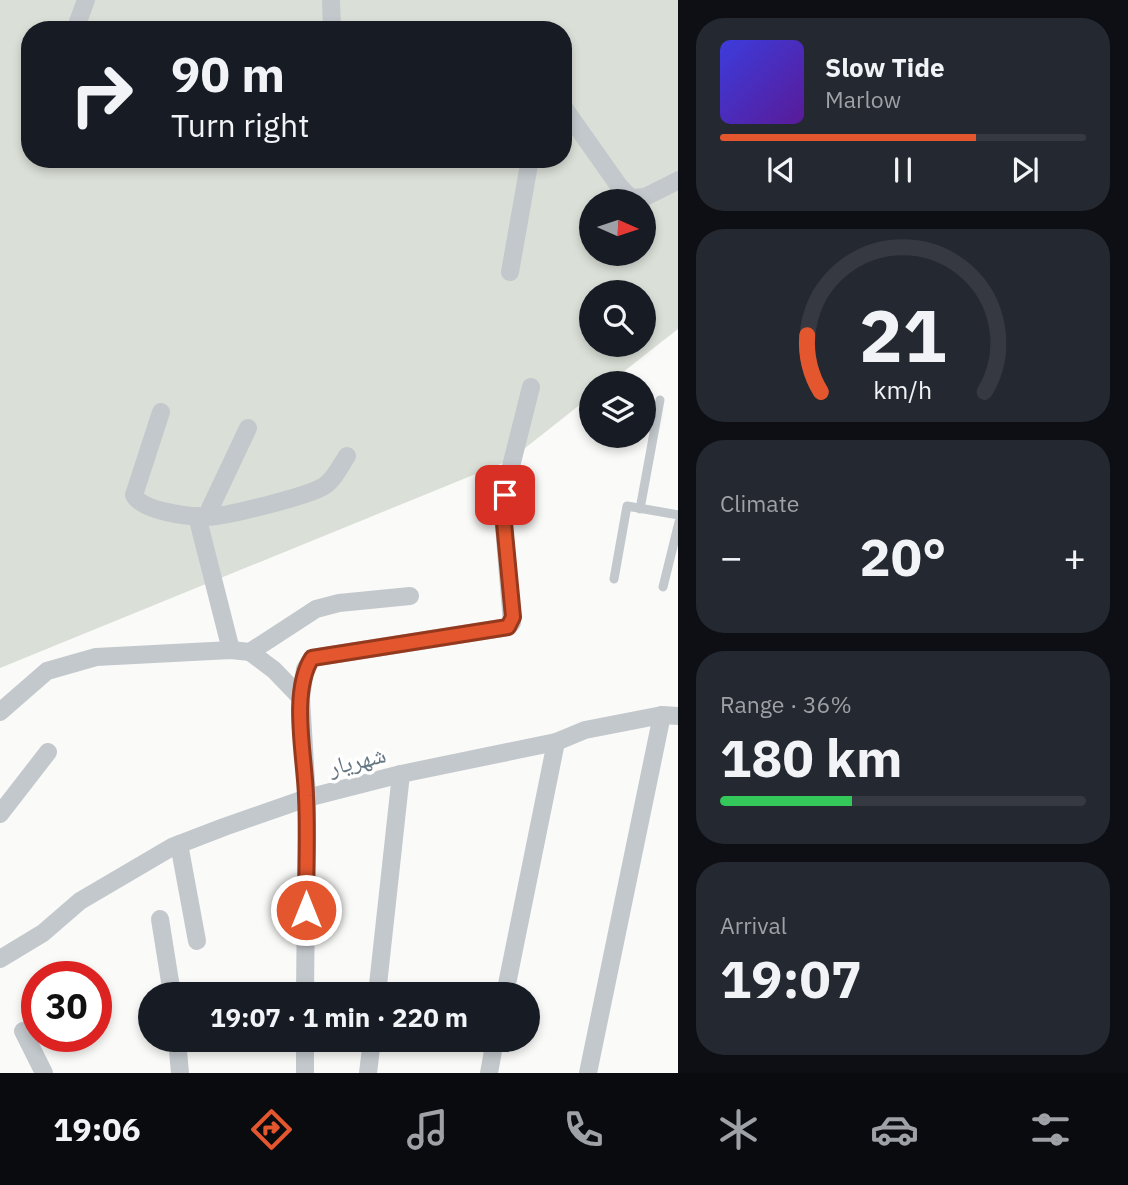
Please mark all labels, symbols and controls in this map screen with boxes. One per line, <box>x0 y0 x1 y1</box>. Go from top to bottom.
text: 90 m <box>171 42 285 105</box>
icon: right <box>56 49 147 140</box>
text: Slow Tide <box>825 50 945 84</box>
text: Marlow <box>825 84 901 114</box>
text: Turn right <box>171 104 309 146</box>
icon: previous <box>762 151 800 189</box>
icon: pause <box>884 151 922 189</box>
icon: next <box>1006 151 1044 189</box>
north arrow <box>579 189 656 266</box>
map controls <box>579 189 656 448</box>
button: search <box>579 280 656 357</box>
text: 21 <box>859 287 947 382</box>
button: layers <box>579 371 656 448</box>
text: km/h <box>874 372 932 405</box>
pin <box>475 465 535 525</box>
icon: arrive <box>486 476 524 514</box>
text: Climate <box>720 488 799 518</box>
text: 20° <box>860 523 946 590</box>
text: − <box>720 532 743 581</box>
text: + <box>1063 532 1086 581</box>
text: Range · 36% <box>720 689 852 719</box>
text: 180 km <box>720 724 902 791</box>
street label: شهریار <box>324 737 389 783</box>
position arrow <box>269 873 343 947</box>
text: Arrival <box>720 910 787 940</box>
text: 19:07 <box>720 945 862 1012</box>
speed limit sign: 30 <box>21 961 112 1052</box>
text: 19:07 · 1 min · 220 m <box>210 1000 468 1034</box>
icon: directions <box>247 1105 296 1154</box>
icon: music <box>403 1105 452 1154</box>
icon: phone <box>559 1105 608 1154</box>
icon: climate <box>714 1105 763 1154</box>
icon: car <box>870 1105 919 1154</box>
icon: filters <box>1026 1105 1075 1154</box>
text: 19:06 <box>53 1108 141 1150</box>

